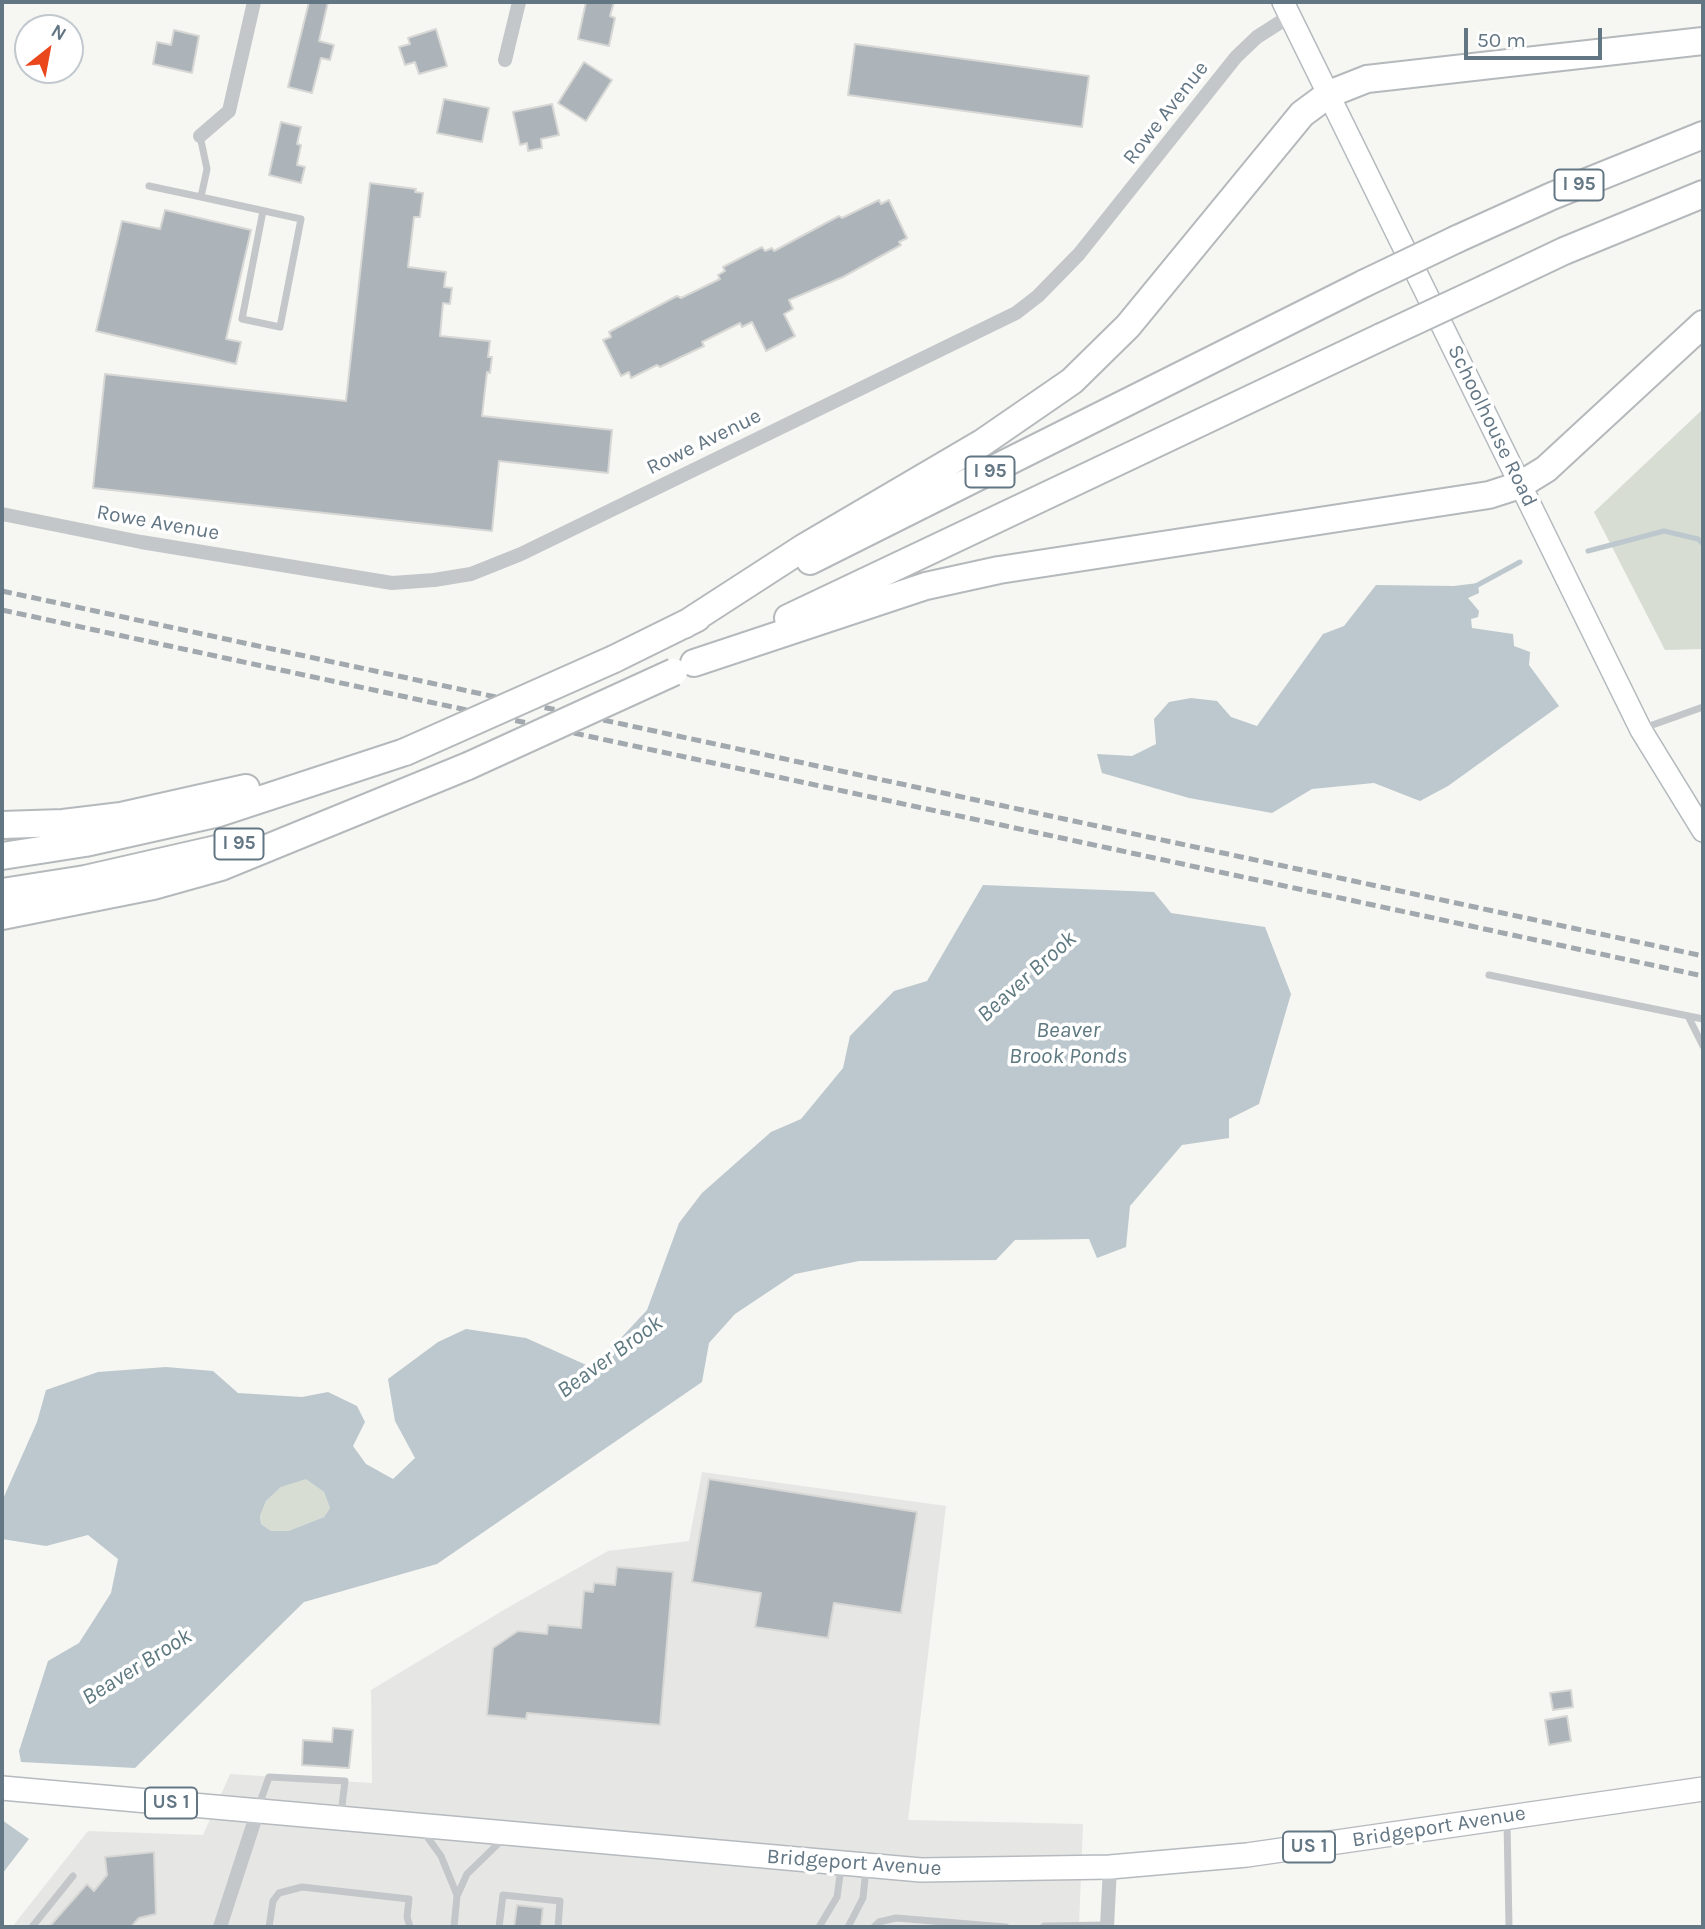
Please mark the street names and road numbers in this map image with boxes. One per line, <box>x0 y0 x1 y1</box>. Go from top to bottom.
street label: Rowe Avenue <box>1118 56 1214 170</box>
road number: I 95 <box>1554 169 1604 200</box>
street label: Schoolhouse Road <box>1442 341 1542 511</box>
street label: Rowe Avenue <box>643 403 765 481</box>
road number: I 95 <box>965 457 1014 488</box>
street label: Rowe Avenue <box>95 500 221 546</box>
road number: I 95 <box>215 828 264 860</box>
road number: US 1 <box>145 1787 197 1818</box>
street label: Bridgeport Avenue <box>1350 1801 1528 1853</box>
road number: US 1 <box>1283 1831 1335 1862</box>
street label: Bridgeport Avenue <box>766 1844 942 1882</box>

